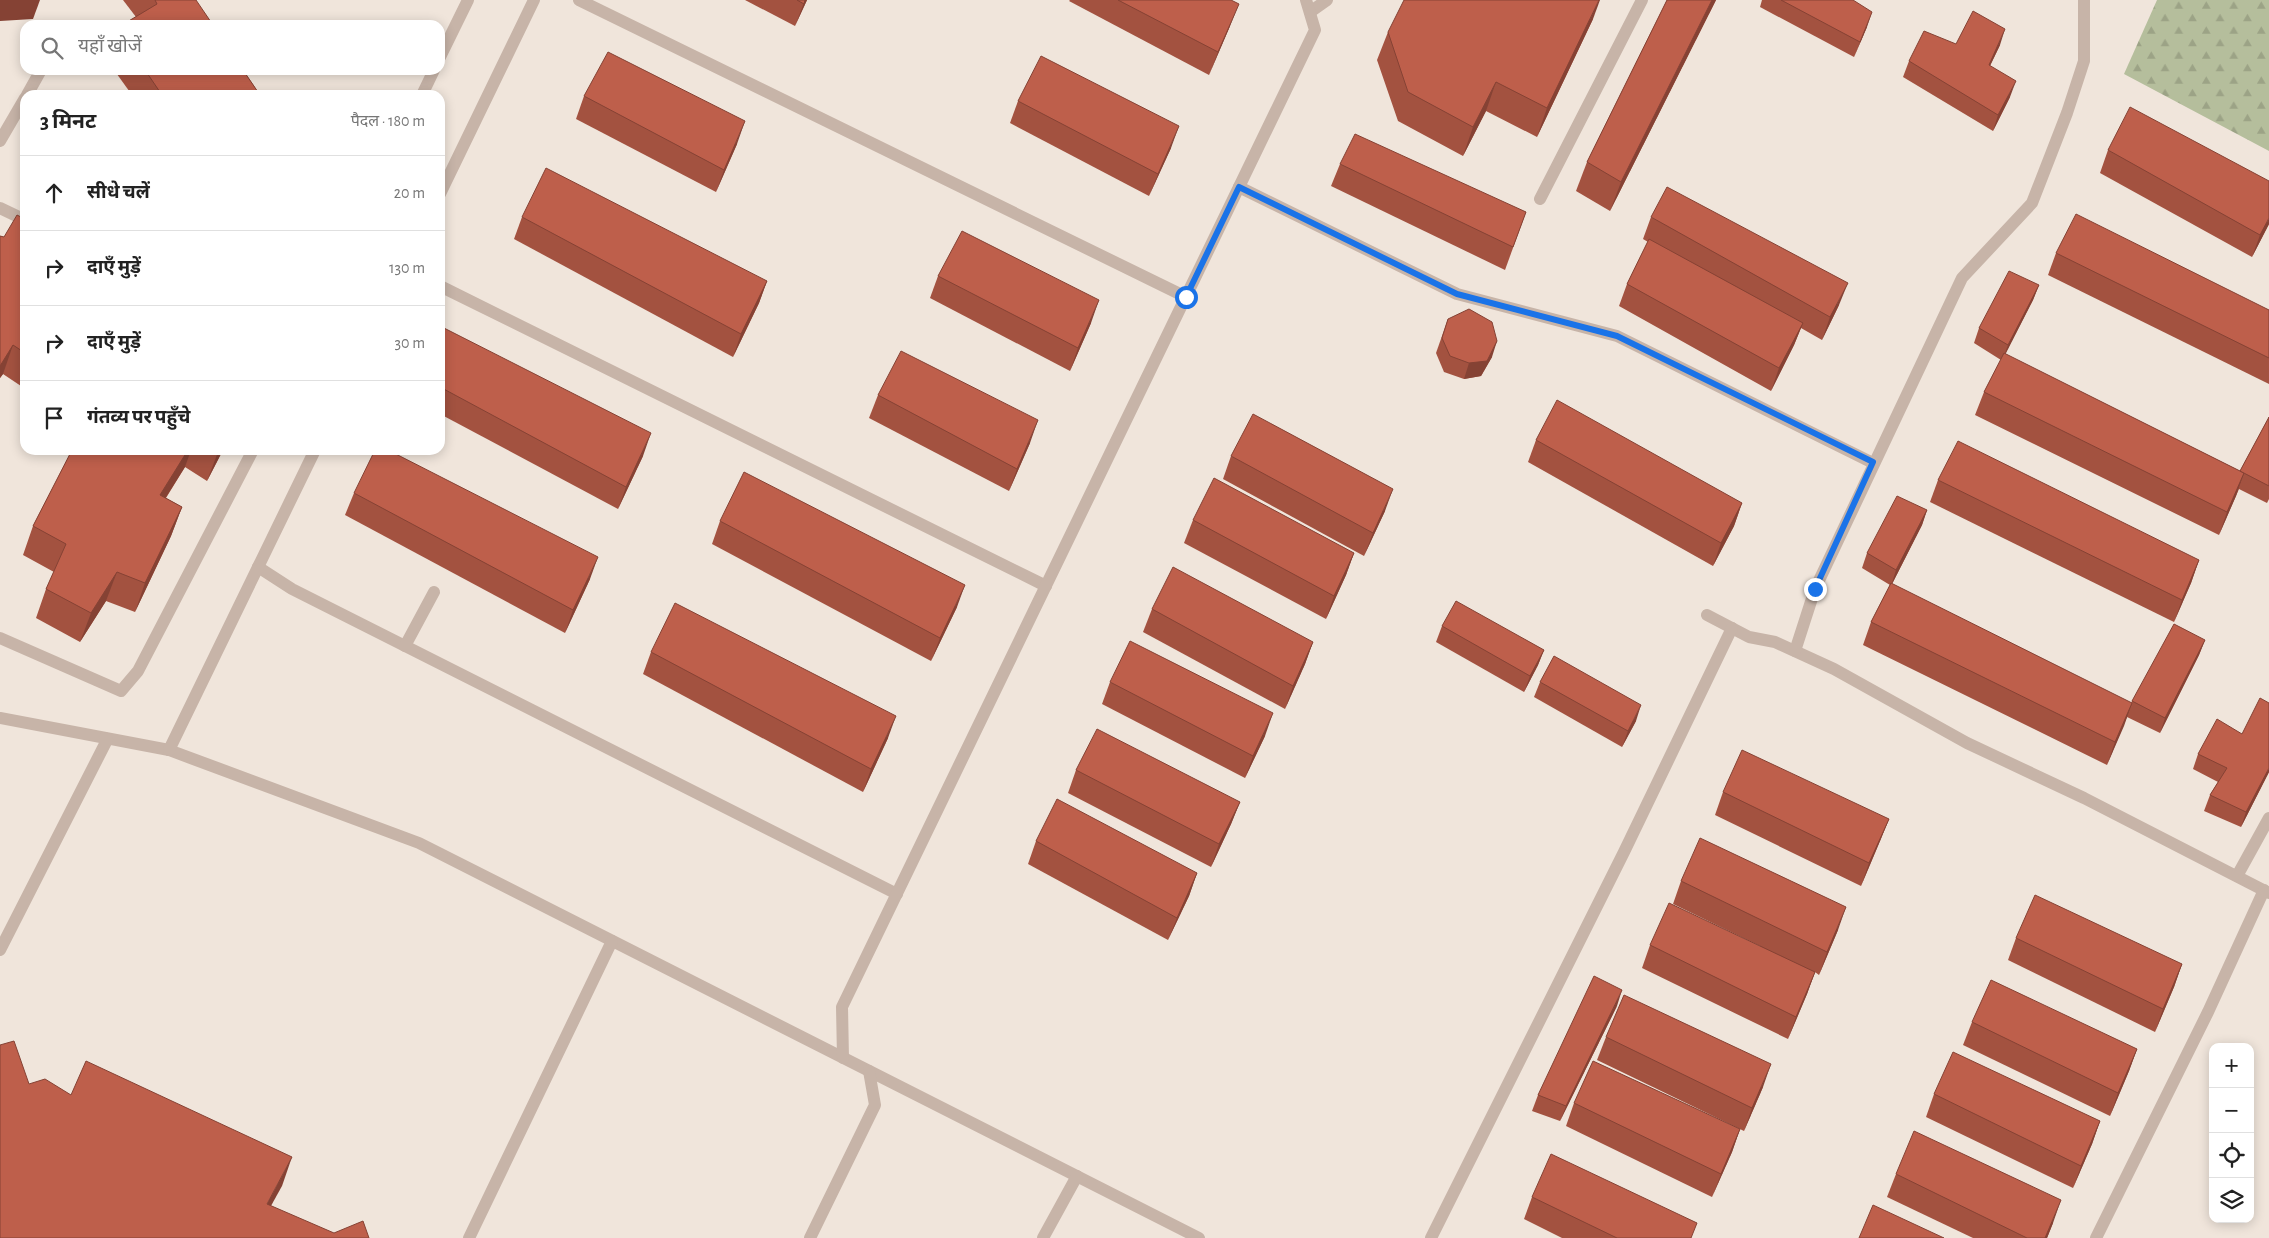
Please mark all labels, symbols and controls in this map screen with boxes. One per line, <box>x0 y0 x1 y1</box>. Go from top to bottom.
search box <box>20 20 445 75</box>
icon: search <box>38 34 66 62</box>
text: यहाँ खोजें <box>78 37 142 56</box>
text: 3 मिनट <box>40 111 96 132</box>
text: पैदल · 180 m <box>351 113 425 129</box>
icon: ahead <box>40 179 68 207</box>
text: सीधे चलें <box>87 183 150 202</box>
text: 20 m <box>394 185 425 201</box>
icon: right <box>40 254 68 282</box>
text: दाएँ मुड़ें <box>87 258 141 277</box>
text: 130 m <box>389 260 425 276</box>
route start <box>1175 286 1198 309</box>
icon: right <box>40 329 68 357</box>
text: दाएँ मुड़ें <box>87 333 141 352</box>
text: 30 m <box>395 335 425 351</box>
icon: arrive <box>40 404 68 432</box>
text: गंतव्य पर पहुँचे <box>87 408 190 427</box>
route end <box>1804 578 1827 601</box>
map controls <box>2209 1043 2254 1223</box>
button: + <box>2209 1043 2254 1088</box>
button: − <box>2209 1088 2254 1133</box>
button: locate <box>2209 1133 2254 1178</box>
button: layers <box>2209 1178 2254 1223</box>

